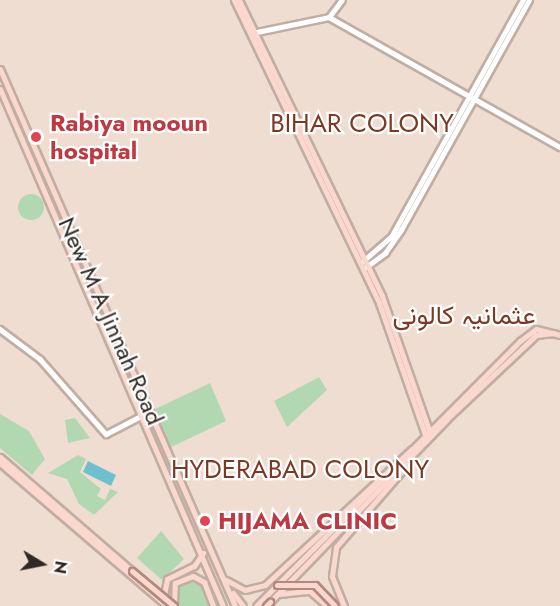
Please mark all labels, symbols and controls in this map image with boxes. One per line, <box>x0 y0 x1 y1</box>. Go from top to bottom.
district label: BIHAR COLONY <box>261 108 463 140</box>
place label: Rabiya mooun hospital <box>50 109 208 165</box>
marker: Rabiya mooun hospital <box>27 128 45 146</box>
street label: New M A Jinnah Road <box>52 213 170 429</box>
district label: عثمانیہ کالونی <box>392 300 536 332</box>
district label: HYDERABAD COLONY <box>159 454 441 486</box>
place label: HIJAMA CLINIC <box>218 507 397 535</box>
marker: HIJAMA CLINIC <box>196 512 214 530</box>
north arrow <box>12 534 72 594</box>
text: N <box>48 559 73 575</box>

